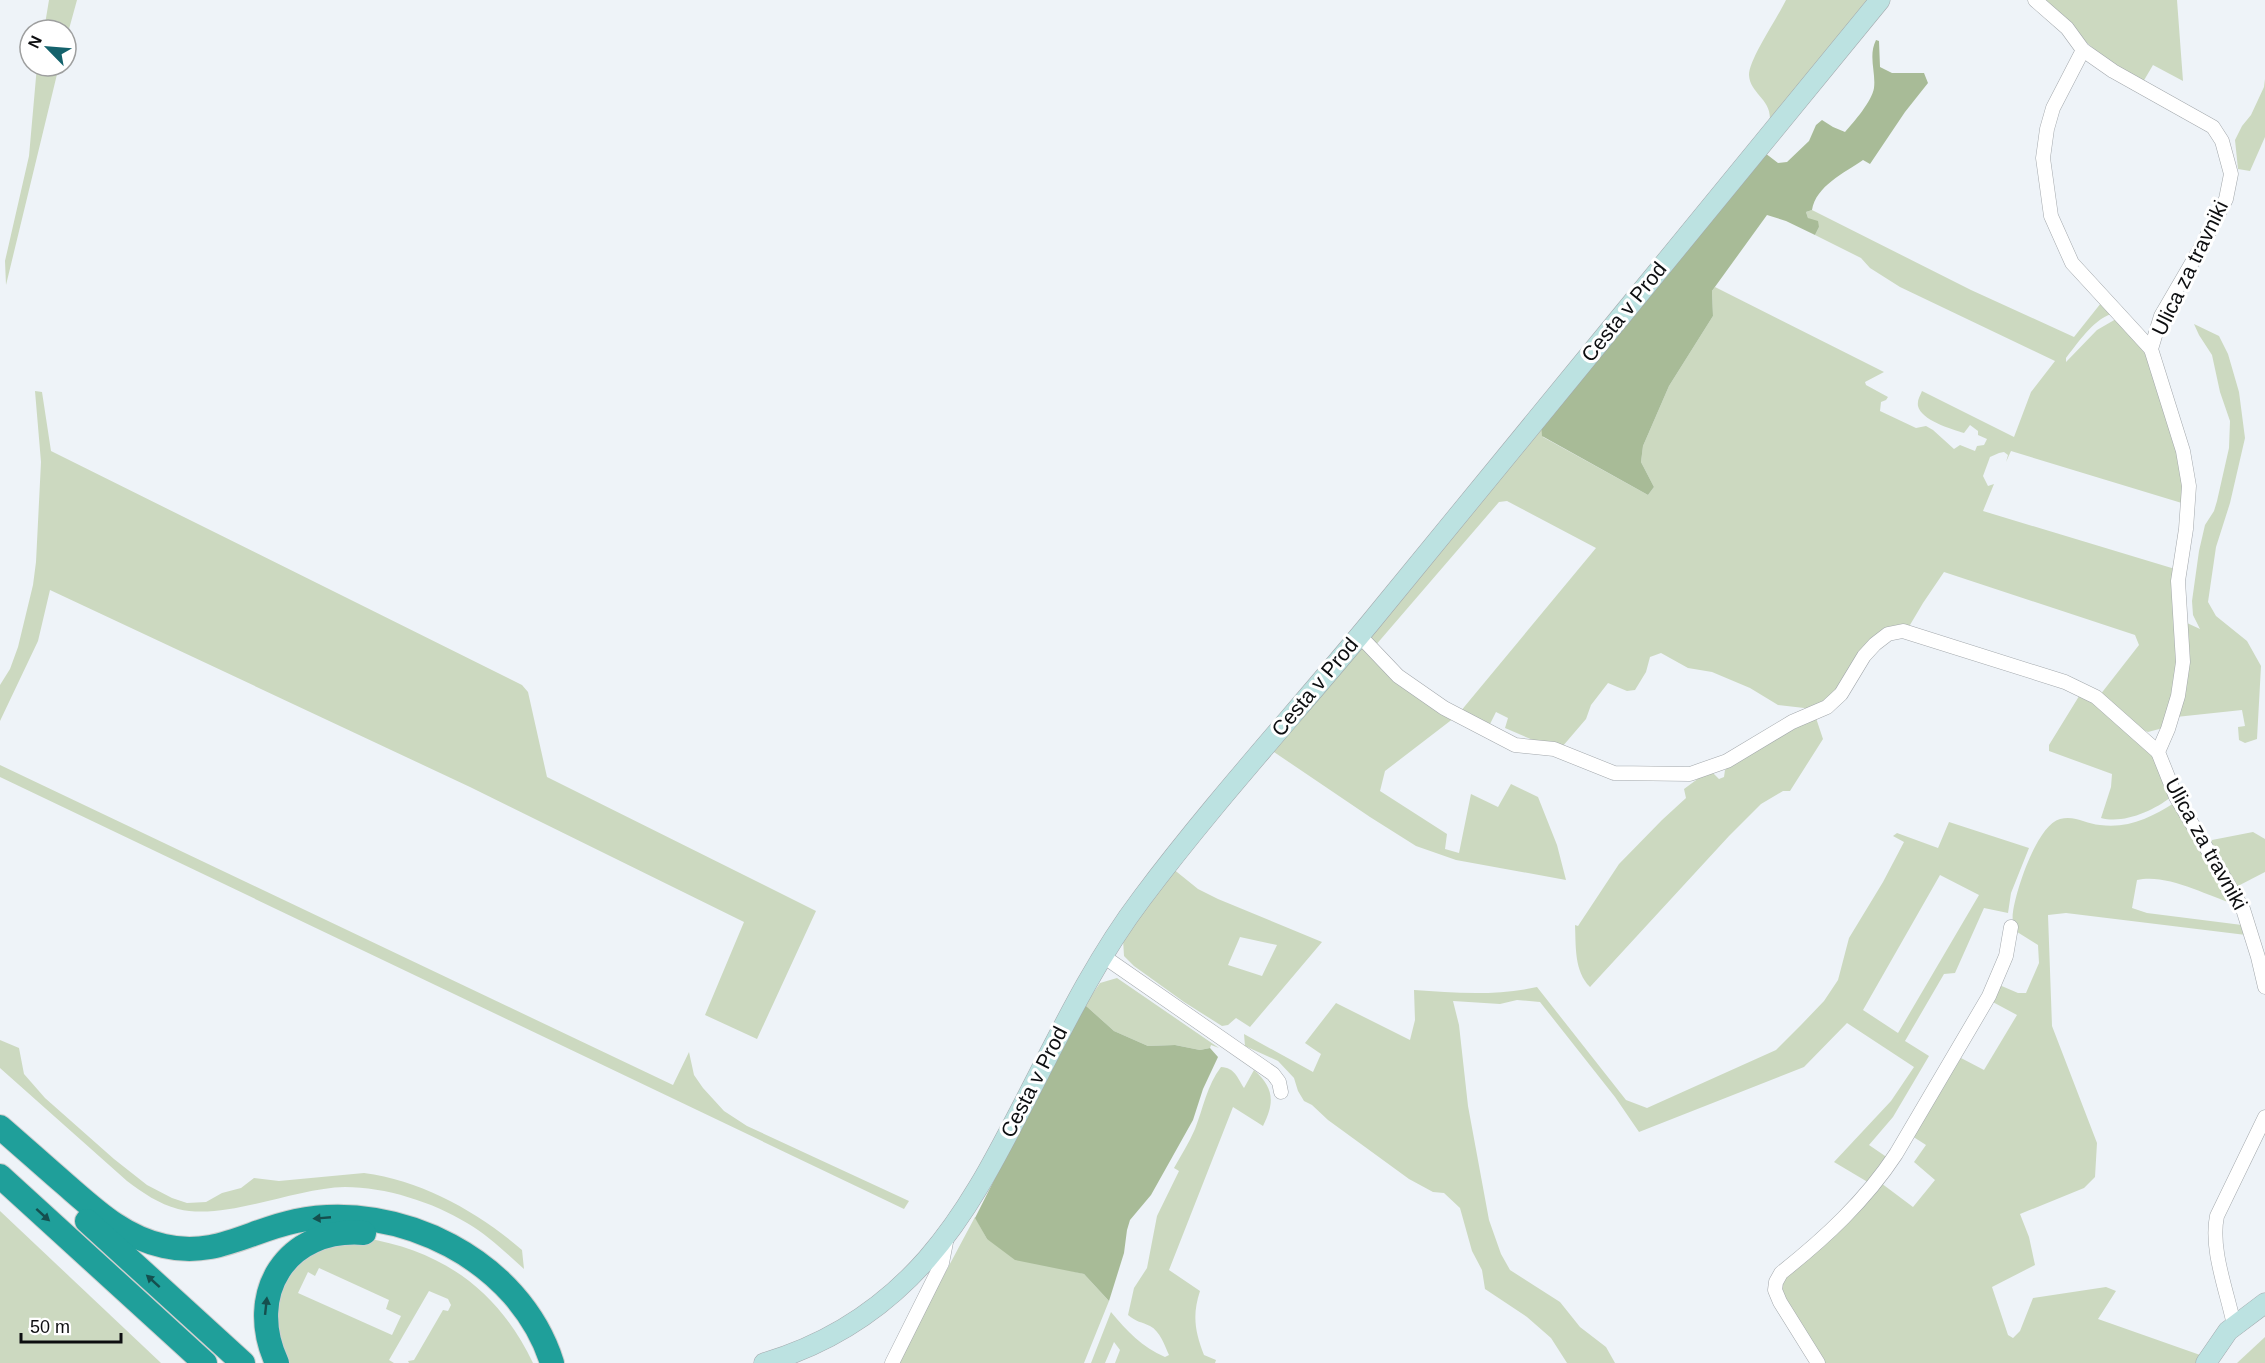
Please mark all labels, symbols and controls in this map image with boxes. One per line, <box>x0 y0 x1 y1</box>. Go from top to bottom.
north arrow <box>18 18 78 78</box>
text: N <box>25 33 45 51</box>
street label: Ulica za travniki <box>2147 197 2232 339</box>
street label: Cesta v Prod <box>1576 257 1671 366</box>
street label: Cesta v Prod <box>1267 633 1362 741</box>
street label: Ulica za travniki <box>2161 774 2252 914</box>
street label: Cesta v Prod <box>996 1022 1071 1141</box>
one-way arrow <box>36 1208 51 1222</box>
one-way arrow <box>312 1213 331 1223</box>
one-way arrow <box>146 1275 161 1288</box>
one-way arrow <box>261 1297 271 1316</box>
scale bar <box>21 1306 122 1344</box>
text: 50 m <box>30 1317 70 1337</box>

